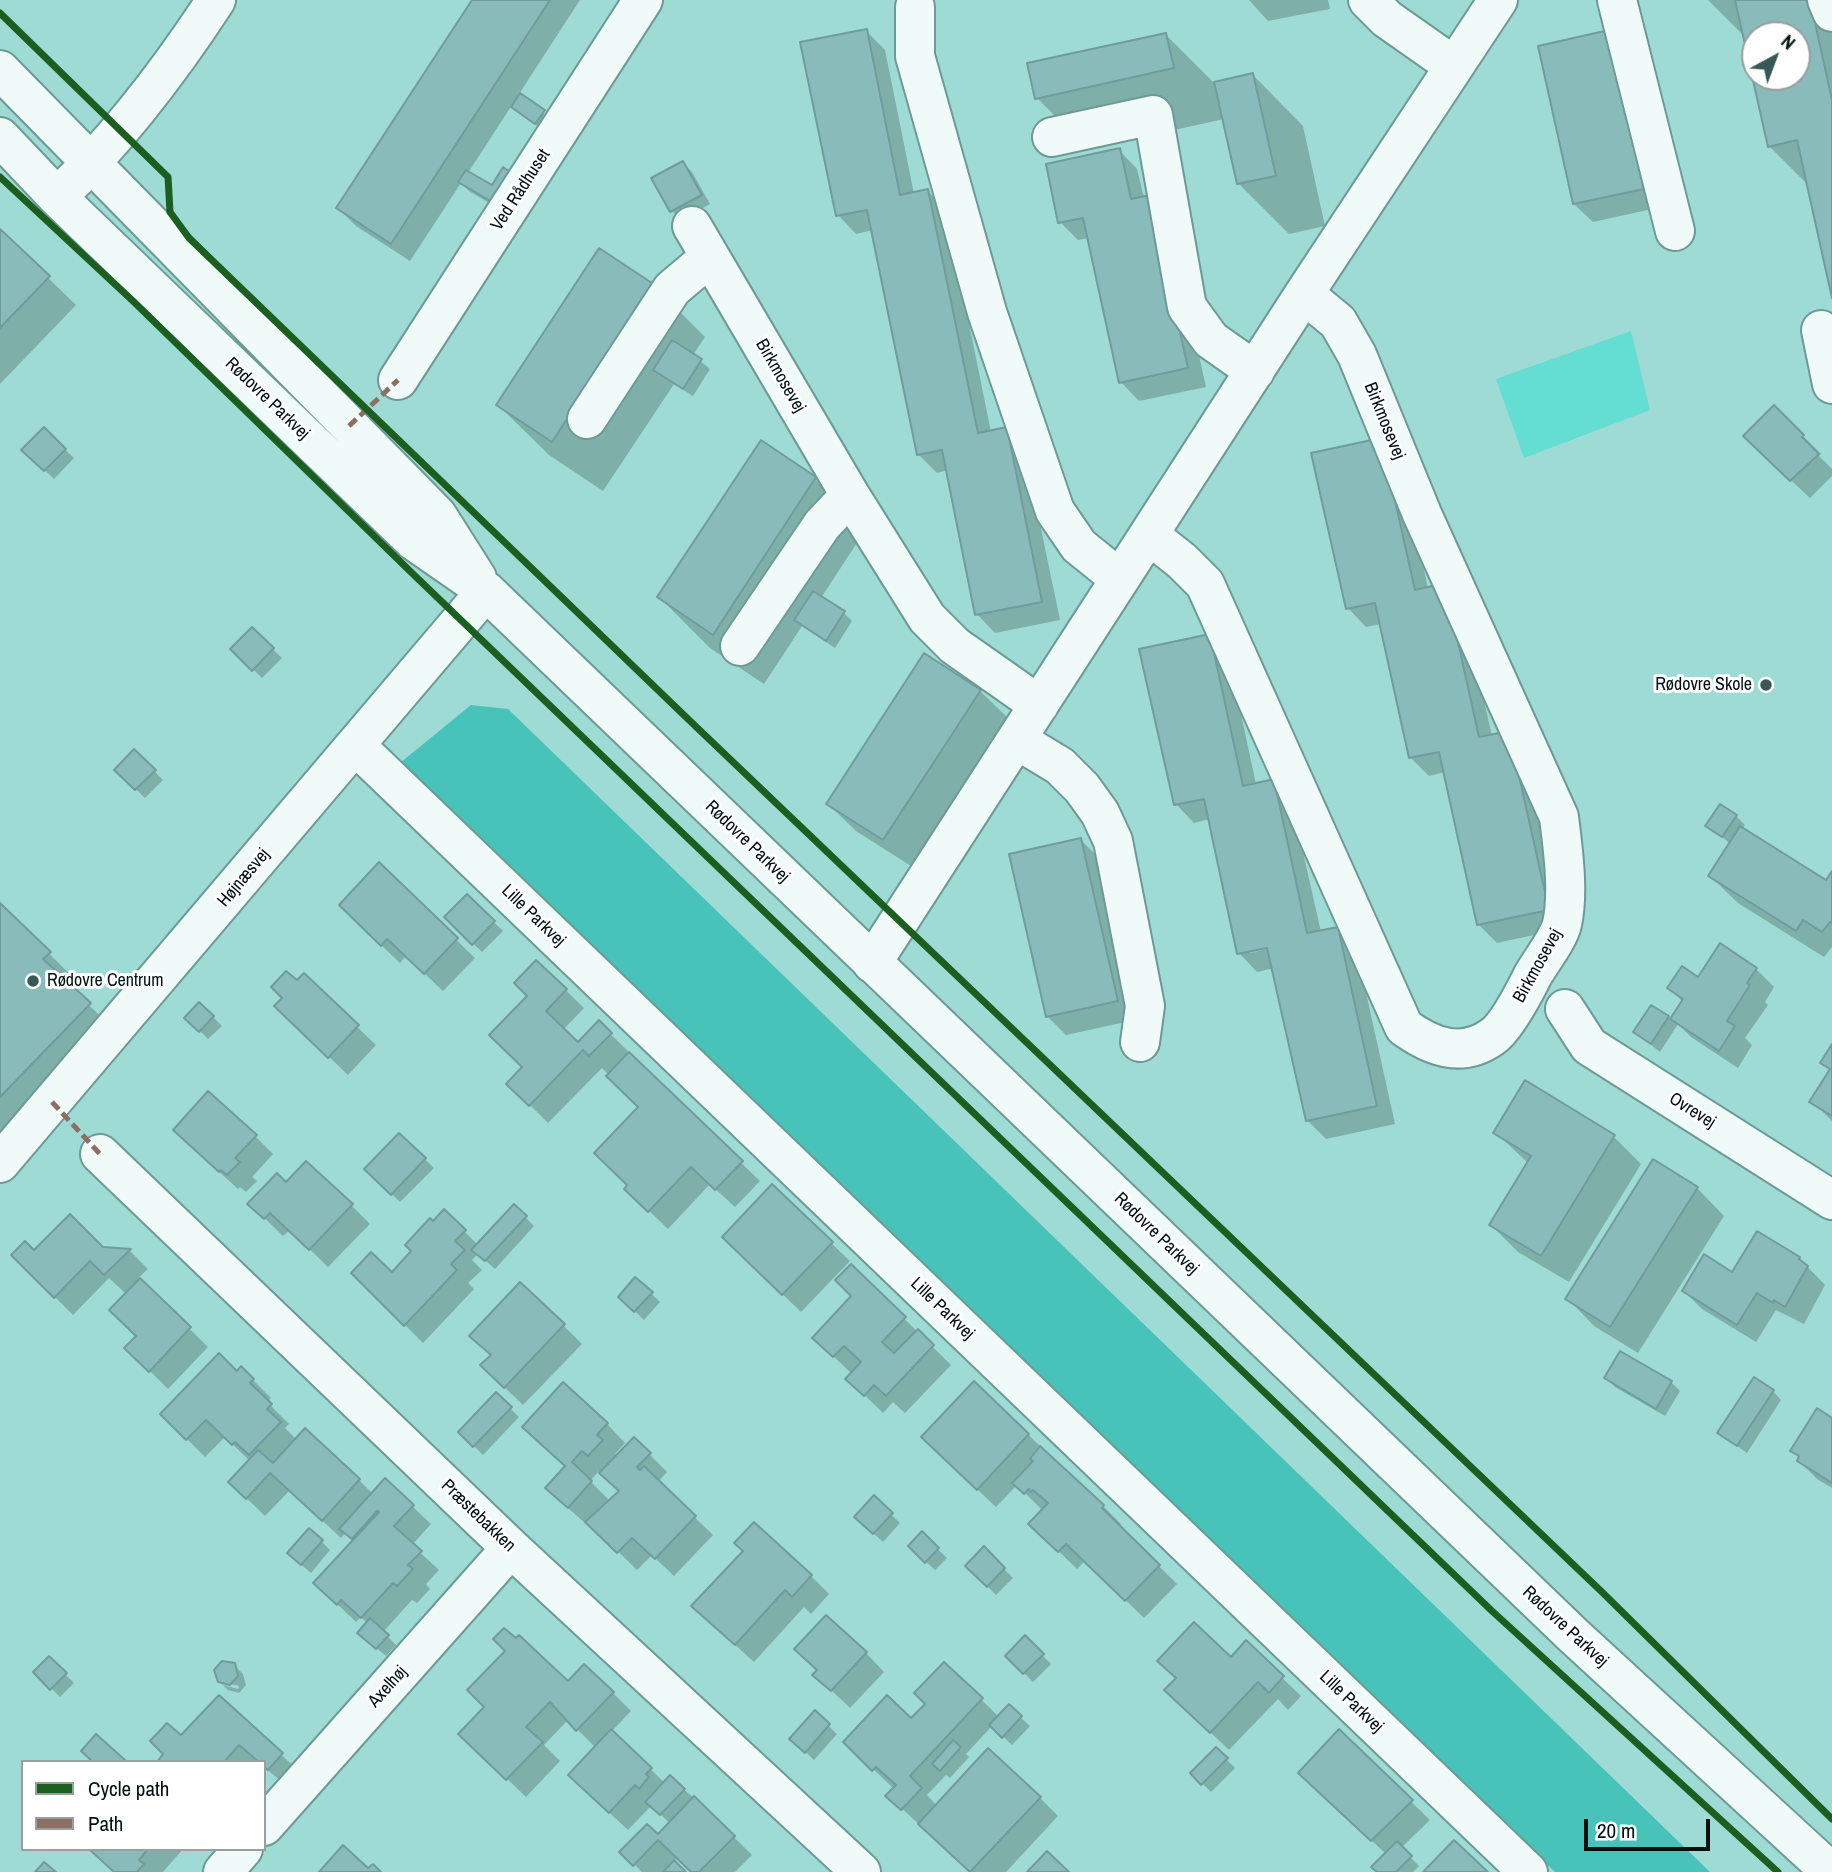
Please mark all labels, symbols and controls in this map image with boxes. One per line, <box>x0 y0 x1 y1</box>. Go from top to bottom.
north arrow <box>1741 21 1811 91</box>
text: N <box>1776 28 1801 55</box>
street label: Ved Rådhuset <box>487 145 555 235</box>
street label: Birkmosevej <box>750 335 810 417</box>
street label: Rødovre Parkvej <box>220 353 314 445</box>
street label: Birkmosevej <box>1359 379 1409 463</box>
place label: Rødovre Skole <box>1655 674 1752 696</box>
marker: Rødovre Skole <box>1758 677 1774 693</box>
street label: Rødovre Parkvej <box>700 796 794 888</box>
street label: Højnæsvej <box>213 844 275 912</box>
street label: Lille Parkvej <box>497 880 569 952</box>
street label: Birkmosevej <box>1509 925 1567 1007</box>
place label: Rødovre Centrum <box>47 970 163 992</box>
marker: Rødovre Centrum <box>25 973 41 989</box>
street label: Ovrevej <box>1665 1088 1719 1134</box>
street label: Rødovre Parkvej <box>1109 1188 1203 1280</box>
street label: Lille Parkvej <box>906 1273 978 1345</box>
street label: Præstebakken <box>436 1475 520 1557</box>
street label: Rødovre Parkvej <box>1518 1582 1612 1672</box>
street label: Axelhøj <box>364 1662 412 1712</box>
street label: Lille Parkvej <box>1315 1666 1387 1738</box>
legend <box>21 1760 266 1851</box>
text: Cycle path <box>88 1774 169 1803</box>
scale bar <box>1587 1806 1713 1850</box>
text: Path <box>88 1809 123 1838</box>
text: 20 m <box>1597 1816 1635 1845</box>

